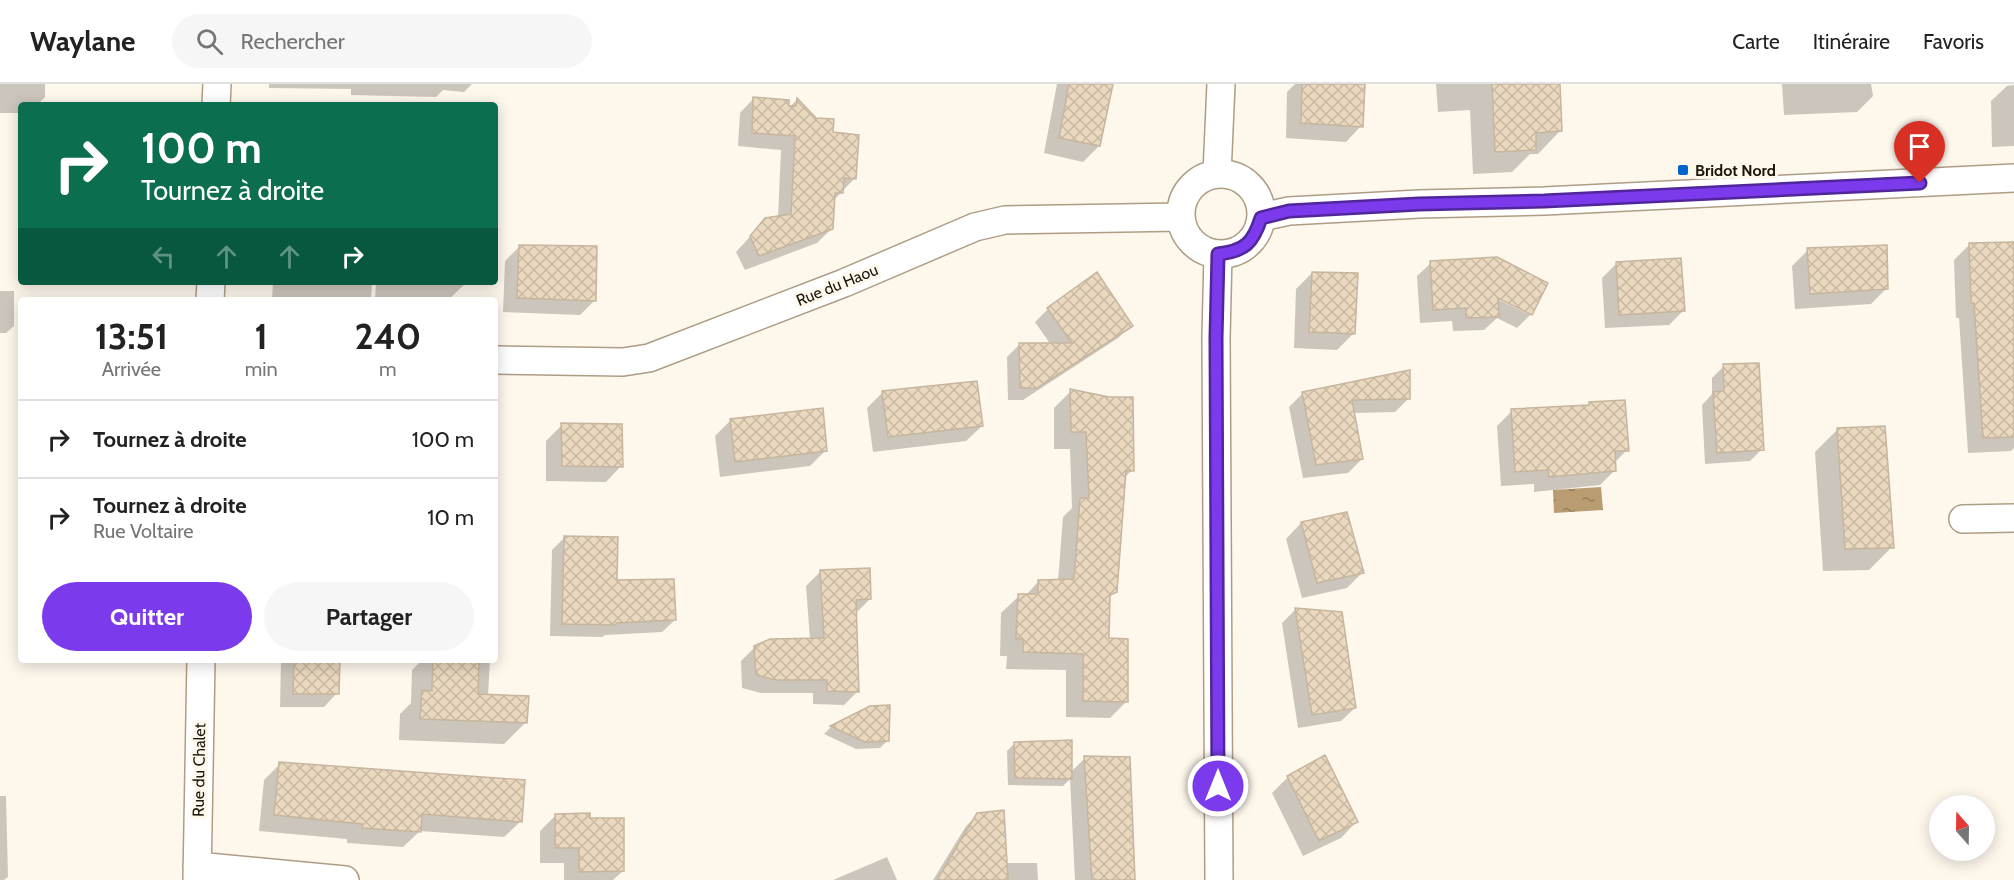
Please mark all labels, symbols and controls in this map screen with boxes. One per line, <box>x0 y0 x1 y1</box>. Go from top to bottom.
search box <box>172 14 592 68</box>
text: Waylane <box>30 24 136 58</box>
icon: search <box>193 25 226 58</box>
text: Rechercher <box>241 28 345 55</box>
text: Carte <box>1732 29 1780 54</box>
text: Itinéraire <box>1813 29 1890 54</box>
text: Favoris <box>1923 29 1984 54</box>
pin <box>1894 121 1945 183</box>
text: 100 m <box>141 122 262 174</box>
icon: right <box>42 126 120 204</box>
icon: arrive <box>1903 130 1936 163</box>
place label: Bridot Nord <box>1695 161 1776 180</box>
marker: Bridot Nord <box>1676 163 1690 177</box>
text: Tournez à droite <box>141 174 324 207</box>
icon: left <box>147 240 180 273</box>
icon: ahead <box>210 240 243 273</box>
icon: ahead <box>273 240 306 273</box>
icon: right <box>336 240 369 273</box>
street label: Rue du Haou <box>793 260 881 310</box>
text: 13:51 <box>95 314 168 358</box>
text: 1 <box>255 314 268 358</box>
text: 240 <box>354 314 421 358</box>
text: Arrivée <box>102 357 161 381</box>
text: min <box>245 357 278 381</box>
text: m <box>379 357 397 381</box>
icon: right <box>42 423 75 456</box>
text: Tournez à droite <box>93 426 247 453</box>
text: 100 m <box>412 426 474 453</box>
text: Tournez à droite <box>93 492 247 519</box>
icon: right <box>42 501 75 534</box>
text: 10 m <box>427 504 474 531</box>
text: Rue Voltaire <box>93 519 194 543</box>
button: Quitter <box>42 582 252 651</box>
button: Partager <box>264 582 474 651</box>
street label: Rue du Chalet <box>189 722 209 817</box>
position arrow <box>1186 754 1250 818</box>
north arrow <box>1929 795 1995 861</box>
map controls <box>1929 795 1995 861</box>

